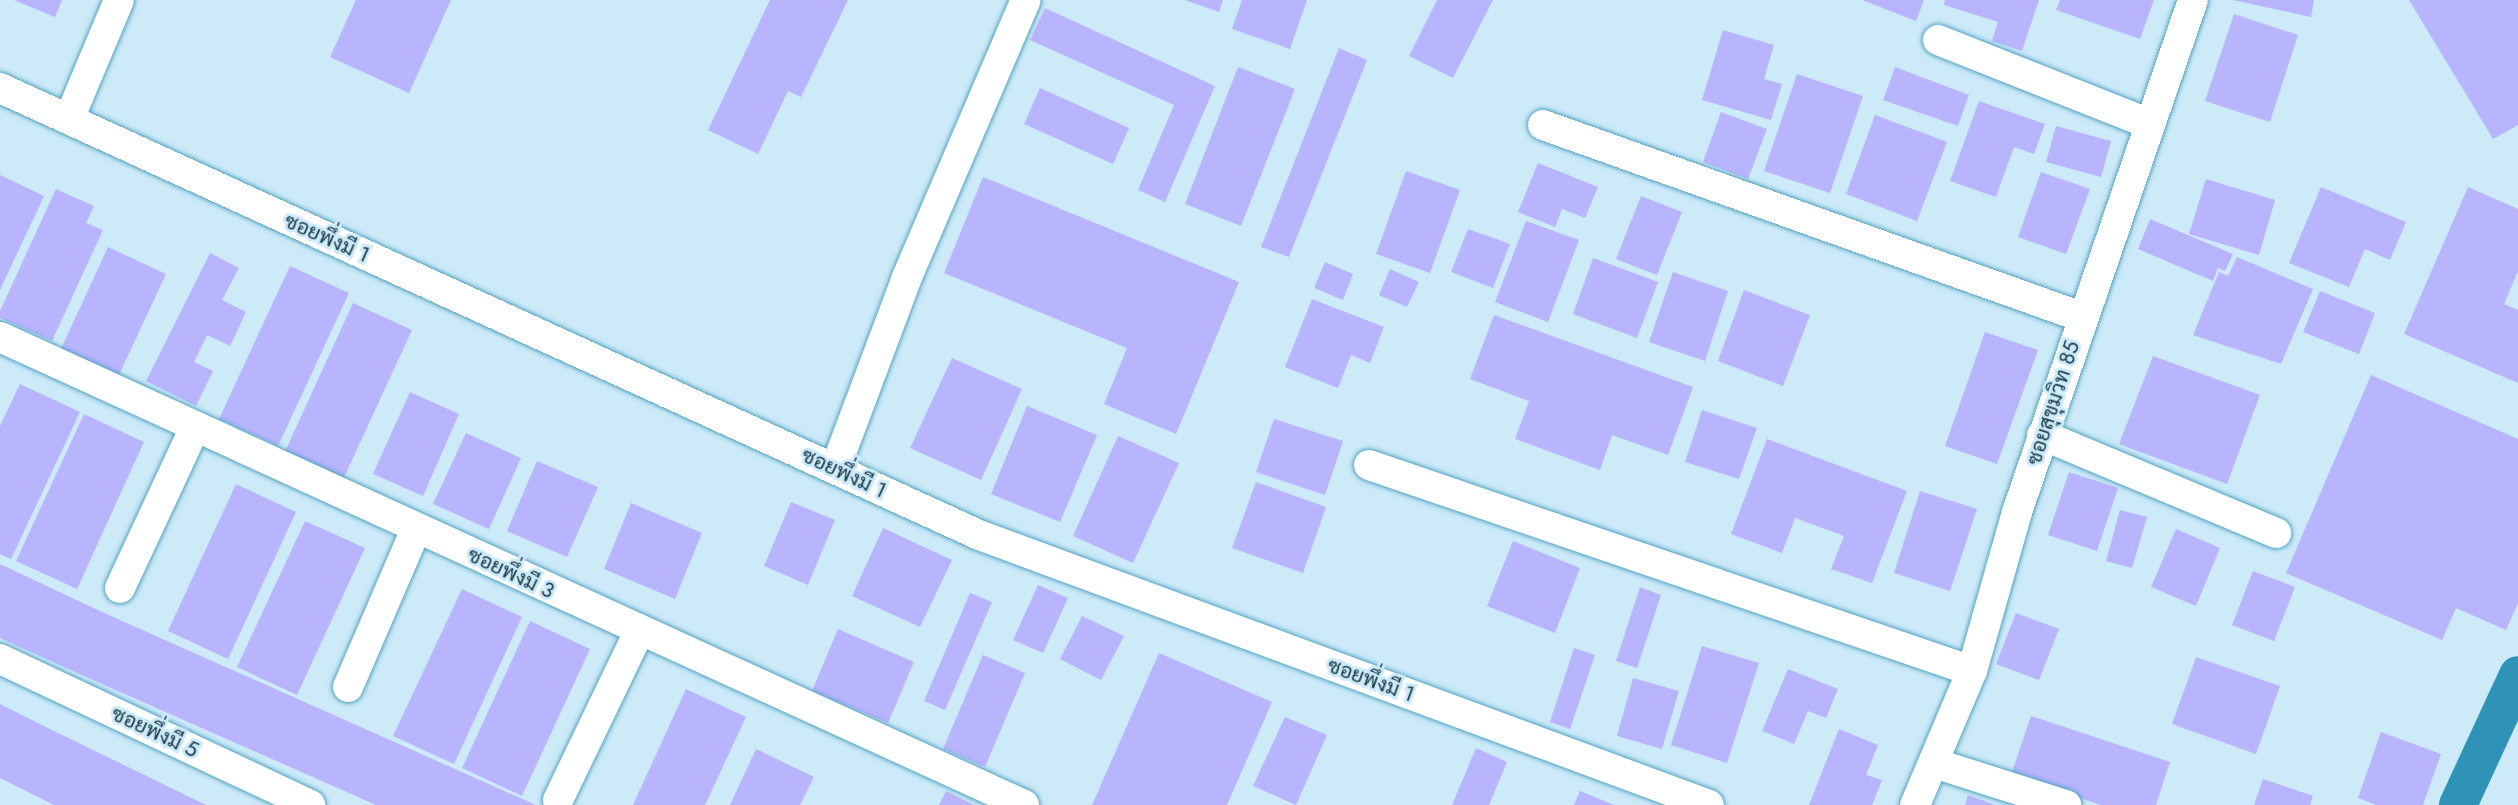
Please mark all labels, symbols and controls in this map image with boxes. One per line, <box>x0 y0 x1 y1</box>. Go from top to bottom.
street label: ซอยพึ่งมี 1 <box>281 208 373 268</box>
street label: ซอยสุขุมวิท 85 <box>2021 338 2085 468</box>
street label: ซอยพึ่งมี 1 <box>798 442 890 504</box>
street label: ซอยพึ่งมี 3 <box>464 542 558 604</box>
street label: ซอยพึ่งมี 1 <box>1324 653 1418 707</box>
street label: ซอยพึ่งมี 5 <box>108 701 202 763</box>

